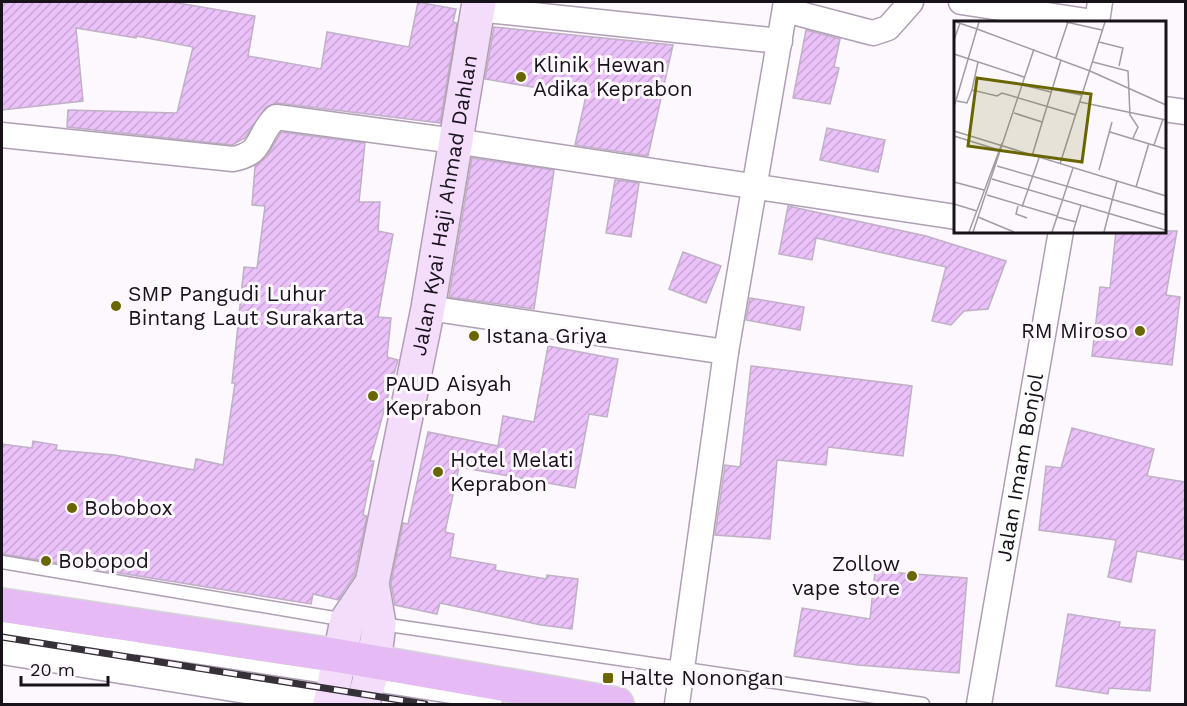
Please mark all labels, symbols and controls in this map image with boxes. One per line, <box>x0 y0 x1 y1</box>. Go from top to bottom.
inset map <box>954 21 1166 232</box>
place label: Klinik Hewan Adika Keprabon <box>533 52 693 101</box>
street label: Jalan Kyai Haji Ahmad Dahlan <box>406 53 482 358</box>
marker: Klinik Hewan Adika Keprabon <box>514 70 528 84</box>
place label: SMP Pangudi Luhur Bintang Laut Surakarta <box>128 281 364 330</box>
marker: SMP Pangudi Luhur Bintang Laut Surakarta <box>109 299 123 313</box>
place label: RM Miroso <box>1021 318 1128 343</box>
place label: Istana Griya <box>486 323 607 348</box>
marker: RM Miroso <box>1133 324 1147 338</box>
marker: Istana Griya <box>467 329 481 343</box>
place label: PAUD Aisyah Keprabon <box>385 371 512 420</box>
street label: Jalan Imam Bonjol <box>991 371 1048 564</box>
marker: PAUD Aisyah Keprabon <box>366 389 380 403</box>
place label: Hotel Melati Keprabon <box>450 447 574 496</box>
marker: Hotel Melati Keprabon <box>431 465 445 479</box>
place label: Bobobox <box>84 495 173 520</box>
marker: Bobobox <box>65 501 79 515</box>
place label: Bobopod <box>58 548 149 573</box>
place label: Zollow vape store <box>792 551 900 600</box>
marker: Bobopod <box>39 554 53 568</box>
marker: Zollow vape store <box>905 569 919 583</box>
scale bar <box>21 649 108 687</box>
text: 20 m <box>30 659 75 680</box>
place label: Halte Nonongan <box>620 665 784 690</box>
marker: Halte Nonongan <box>601 671 615 685</box>

